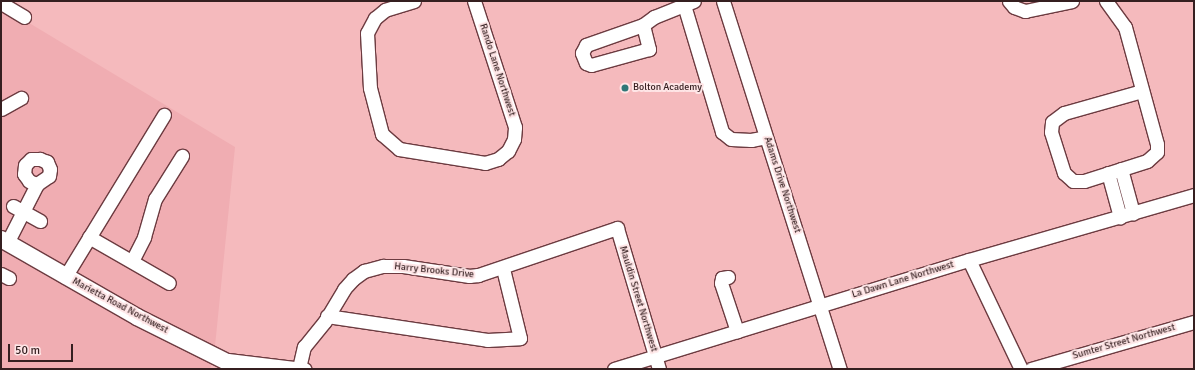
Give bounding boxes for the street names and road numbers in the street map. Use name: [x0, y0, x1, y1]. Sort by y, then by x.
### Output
street label: Rando Lane Northwest: [476, 22, 518, 118]
street label: Adams Drive Northwest: [761, 136, 803, 234]
street label: Mauldin Street Northwest: [616, 245, 660, 353]
street label: La Dawn Lane Northwest: [851, 259, 955, 301]
street label: Harry Brooks Drive: [394, 261, 474, 281]
street label: Marietta Road Northwest: [70, 276, 170, 336]
street label: Sumter Street Northwest: [1071, 322, 1177, 362]

